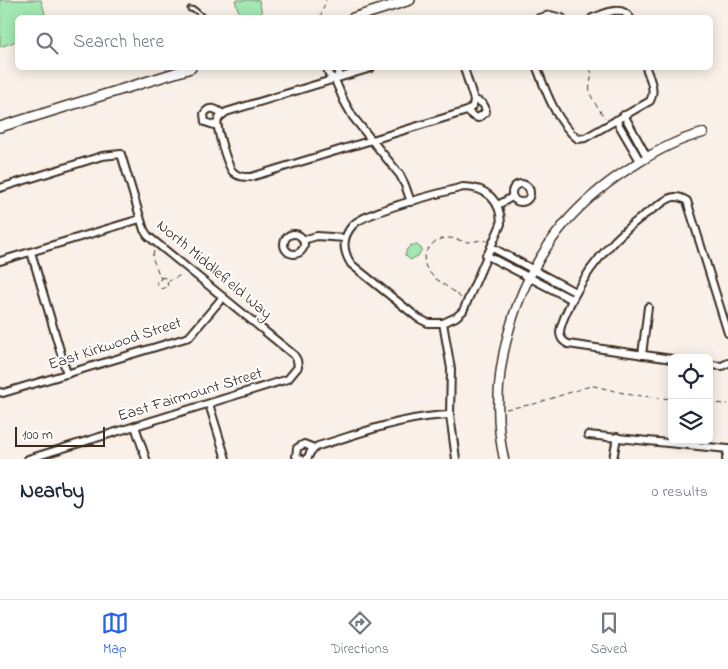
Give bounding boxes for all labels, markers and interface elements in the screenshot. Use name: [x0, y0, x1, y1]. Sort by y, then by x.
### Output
search box: [15, 15, 713, 70]
icon: search: [33, 29, 61, 57]
text: Search here: [73, 29, 164, 56]
street label: North Middlefield Way: [151, 214, 277, 326]
street label: East Kirkwood Street: [45, 311, 185, 377]
map controls: [668, 354, 713, 444]
button: locate: [668, 354, 713, 399]
street label: East Fairmount Street: [115, 361, 266, 428]
button: layers: [668, 399, 713, 444]
scale bar: [15, 424, 105, 447]
text: 100 m: [22, 425, 53, 446]
text: Nearby: [20, 477, 84, 507]
text: 0 results: [652, 480, 708, 504]
tab: Map: [101, 609, 129, 660]
tab: Directions: [331, 609, 389, 660]
tab: Saved: [591, 609, 627, 660]

